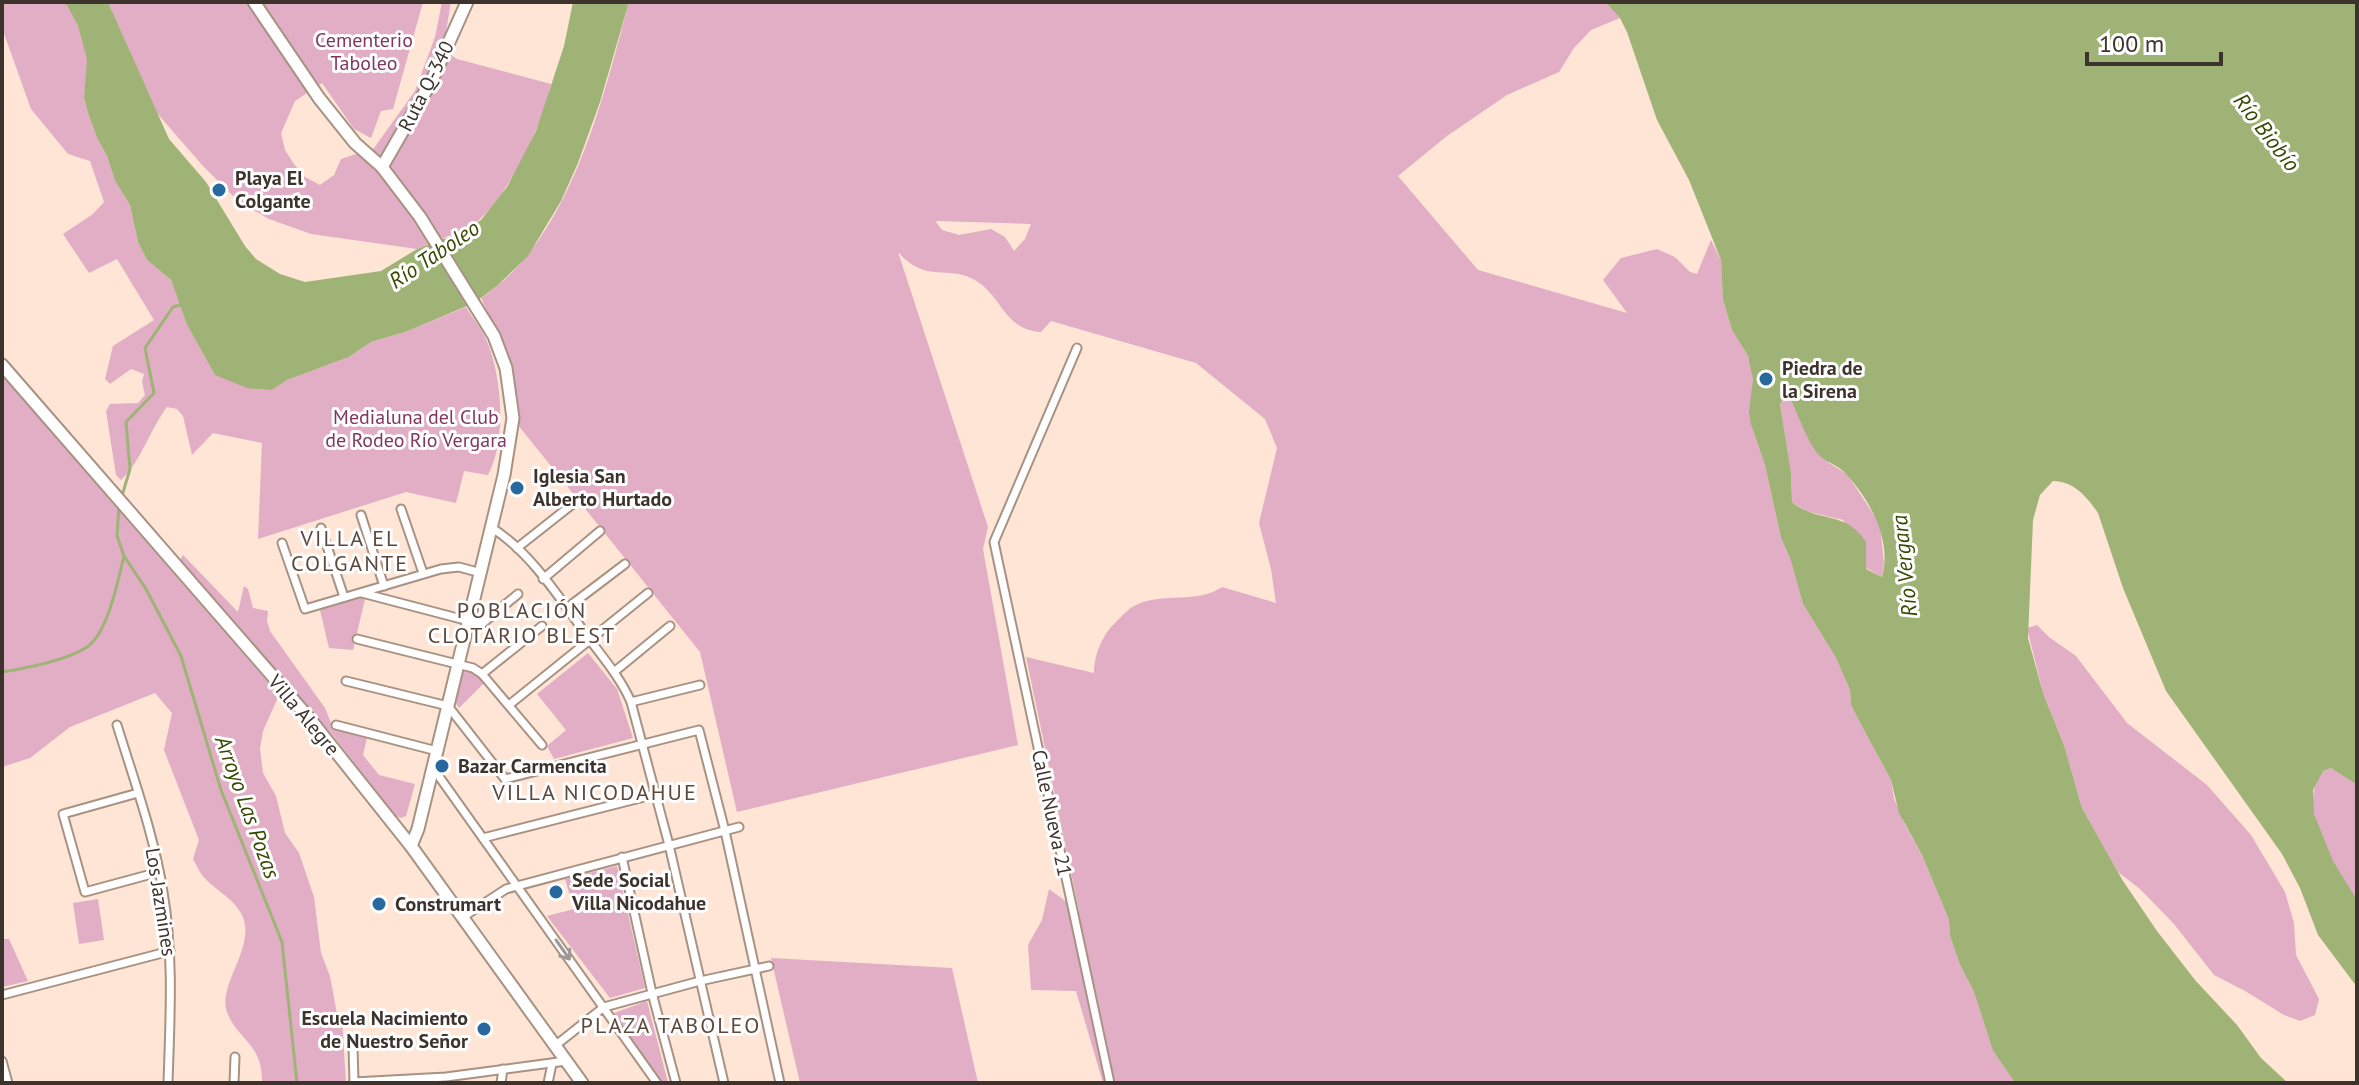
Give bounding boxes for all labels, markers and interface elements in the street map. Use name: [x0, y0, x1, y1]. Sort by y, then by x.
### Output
scale bar: [2087, 16, 2221, 66]
park label: Cementerio Taboleo: [315, 27, 413, 76]
text: 100 m: [2099, 28, 2164, 59]
street label: Ruta Q-340: [392, 36, 460, 136]
water label: Río Biobío: [2228, 87, 2306, 177]
place label: Playa El Colgante: [235, 165, 311, 214]
marker: Playa El Colgante: [210, 181, 228, 199]
water label: Río Taboleo: [383, 213, 485, 295]
place label: Piedra de la Sirena: [1782, 355, 1863, 404]
marker: Piedra de la Sirena: [1757, 370, 1775, 388]
park label: Medialuna del Club de Rodeo Río Vergara: [325, 404, 507, 453]
place label: Iglesia San Alberto Hurtado: [533, 463, 672, 512]
marker: Iglesia San Alberto Hurtado: [508, 479, 526, 497]
water label: Río Vergara: [1885, 513, 1923, 618]
district label: VILLA EL COLGANTE: [291, 524, 409, 577]
district label: POBLACIÓN CLOTARIO BLEST: [428, 596, 616, 649]
street label: Villa Alegre: [262, 668, 346, 761]
water label: Arroyo Las Pozas: [209, 731, 287, 882]
street label: Calle Nueva 21: [1026, 747, 1078, 879]
place label: Bazar Carmencita: [458, 753, 607, 779]
marker: Bazar Carmencita: [433, 757, 451, 775]
district label: VILLA NICODAHUE: [491, 778, 698, 806]
street label: Los Jazmines: [140, 846, 182, 958]
place label: Sede Social Villa Nicodahue: [571, 867, 706, 916]
marker: Sede Social Villa Nicodahue: [547, 883, 565, 901]
place label: Construmart: [395, 891, 501, 917]
marker: Construmart: [370, 895, 388, 913]
one-way arrow: [555, 938, 572, 960]
place label: Escuela Nacimiento de Nuestro Señor: [301, 1005, 468, 1054]
district label: PLAZA TABOLEO: [581, 1011, 761, 1039]
marker: Escuela Nacimiento de Nuestro Señor: [475, 1020, 493, 1038]

